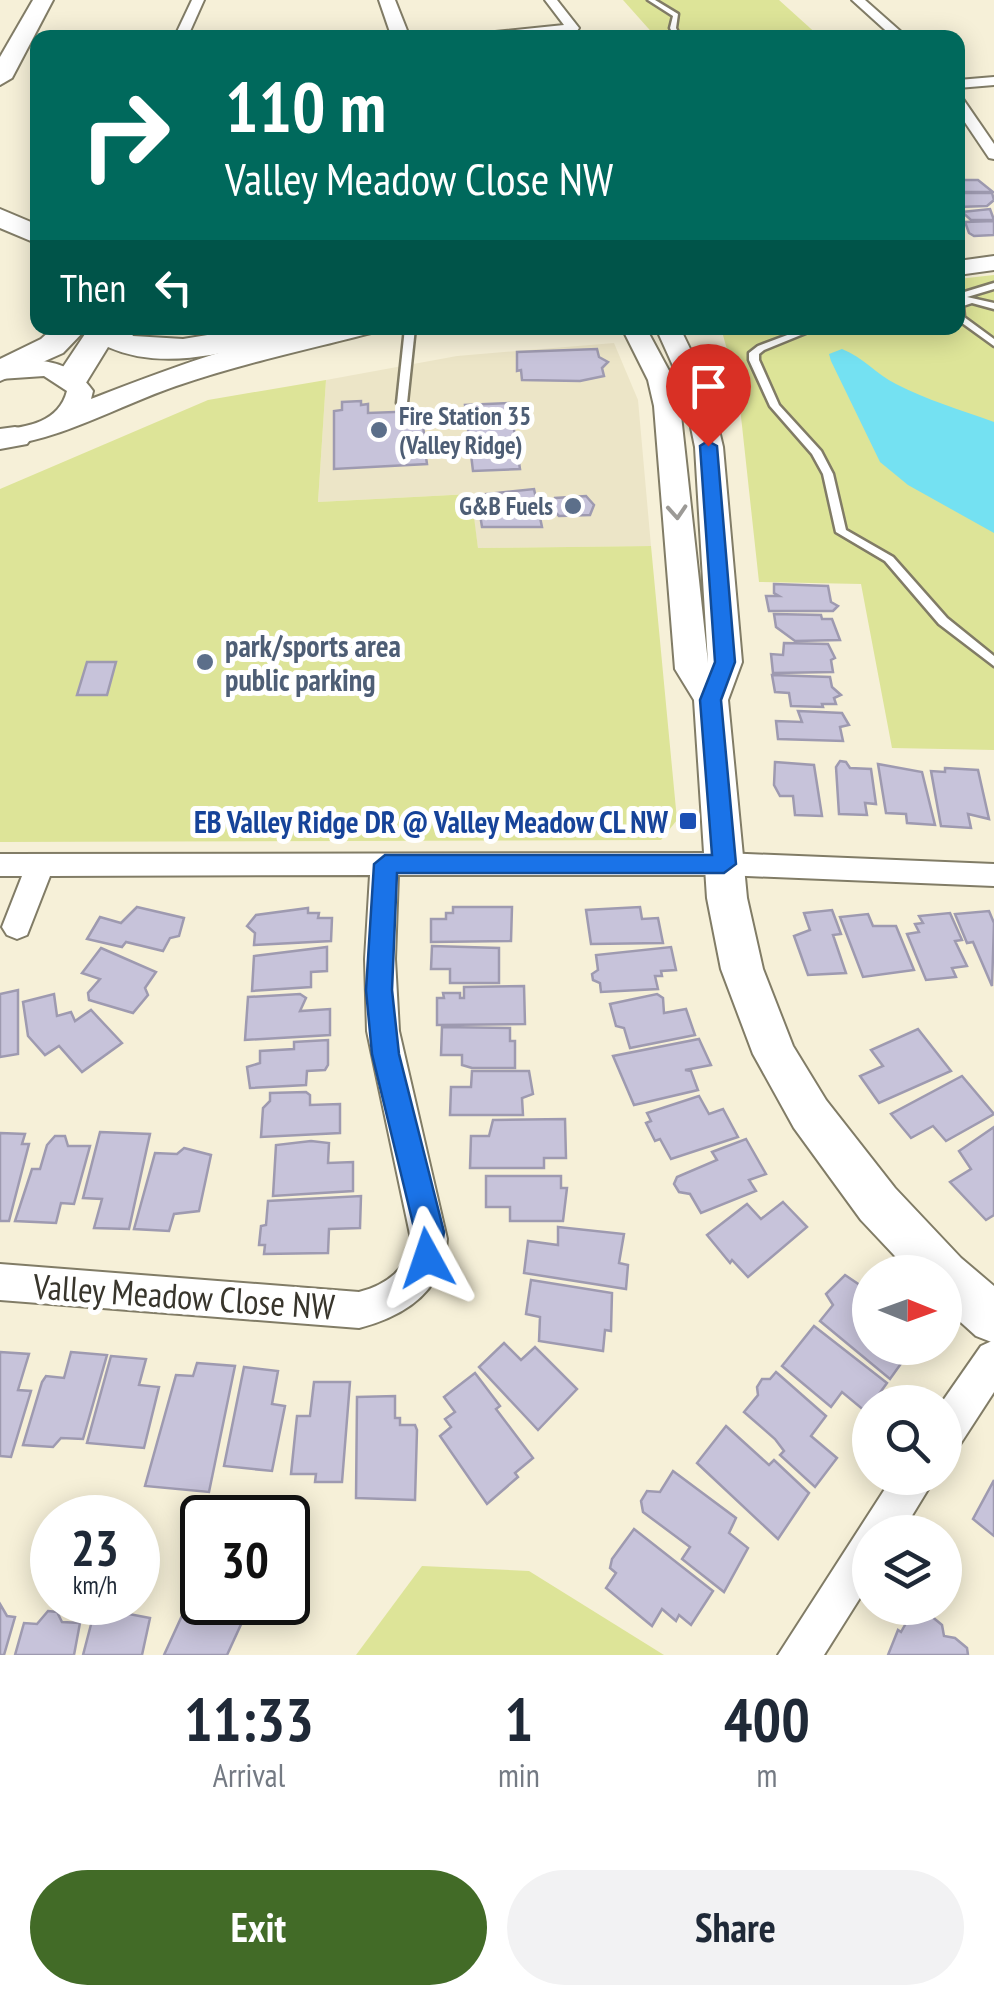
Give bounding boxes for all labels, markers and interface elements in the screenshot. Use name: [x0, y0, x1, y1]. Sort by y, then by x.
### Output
text: 110 m: [225, 61, 386, 151]
icon: right: [60, 70, 190, 200]
text: Valley Meadow Close NW: [225, 149, 613, 207]
icon: left: [146, 260, 201, 315]
text: Then: [60, 263, 126, 312]
pin: [666, 344, 751, 447]
icon: arrive: [681, 359, 736, 414]
place label: Fire Station 35 (Valley Ridge): [399, 400, 531, 461]
marker: Fire Station 35 (Valley Ridge): [368, 419, 390, 441]
place label: G&B Fuels: [459, 490, 553, 522]
marker: G&B Fuels: [562, 495, 584, 517]
one-way arrow: [665, 504, 687, 520]
place label: park/sports area public parking: [225, 626, 401, 699]
marker: park/sports area public parking: [194, 651, 216, 673]
place label: EB Valley Ridge DR @ Valley Meadow CL NW: [194, 802, 668, 841]
marker: EB Valley Ridge DR @ Valley Meadow CL NW: [677, 810, 699, 832]
position arrow: [375, 1206, 479, 1310]
north arrow: [852, 1255, 962, 1365]
map controls: [852, 1255, 962, 1625]
street label: Valley Meadow Close NW: [31, 1262, 337, 1330]
button: search: [852, 1385, 962, 1495]
speed limit sign: 30: [180, 1495, 310, 1625]
text: 23: [71, 1515, 119, 1580]
button: layers: [852, 1515, 962, 1625]
text: km/h: [73, 1569, 117, 1601]
text: 11:33: [184, 1680, 314, 1758]
text: 1: [505, 1680, 533, 1758]
text: 400: [724, 1680, 810, 1758]
text: Arrival: [213, 1754, 285, 1796]
text: min: [498, 1754, 540, 1796]
text: m: [756, 1754, 777, 1796]
button: Exit: [30, 1870, 487, 1985]
button: Share: [507, 1870, 964, 1985]

